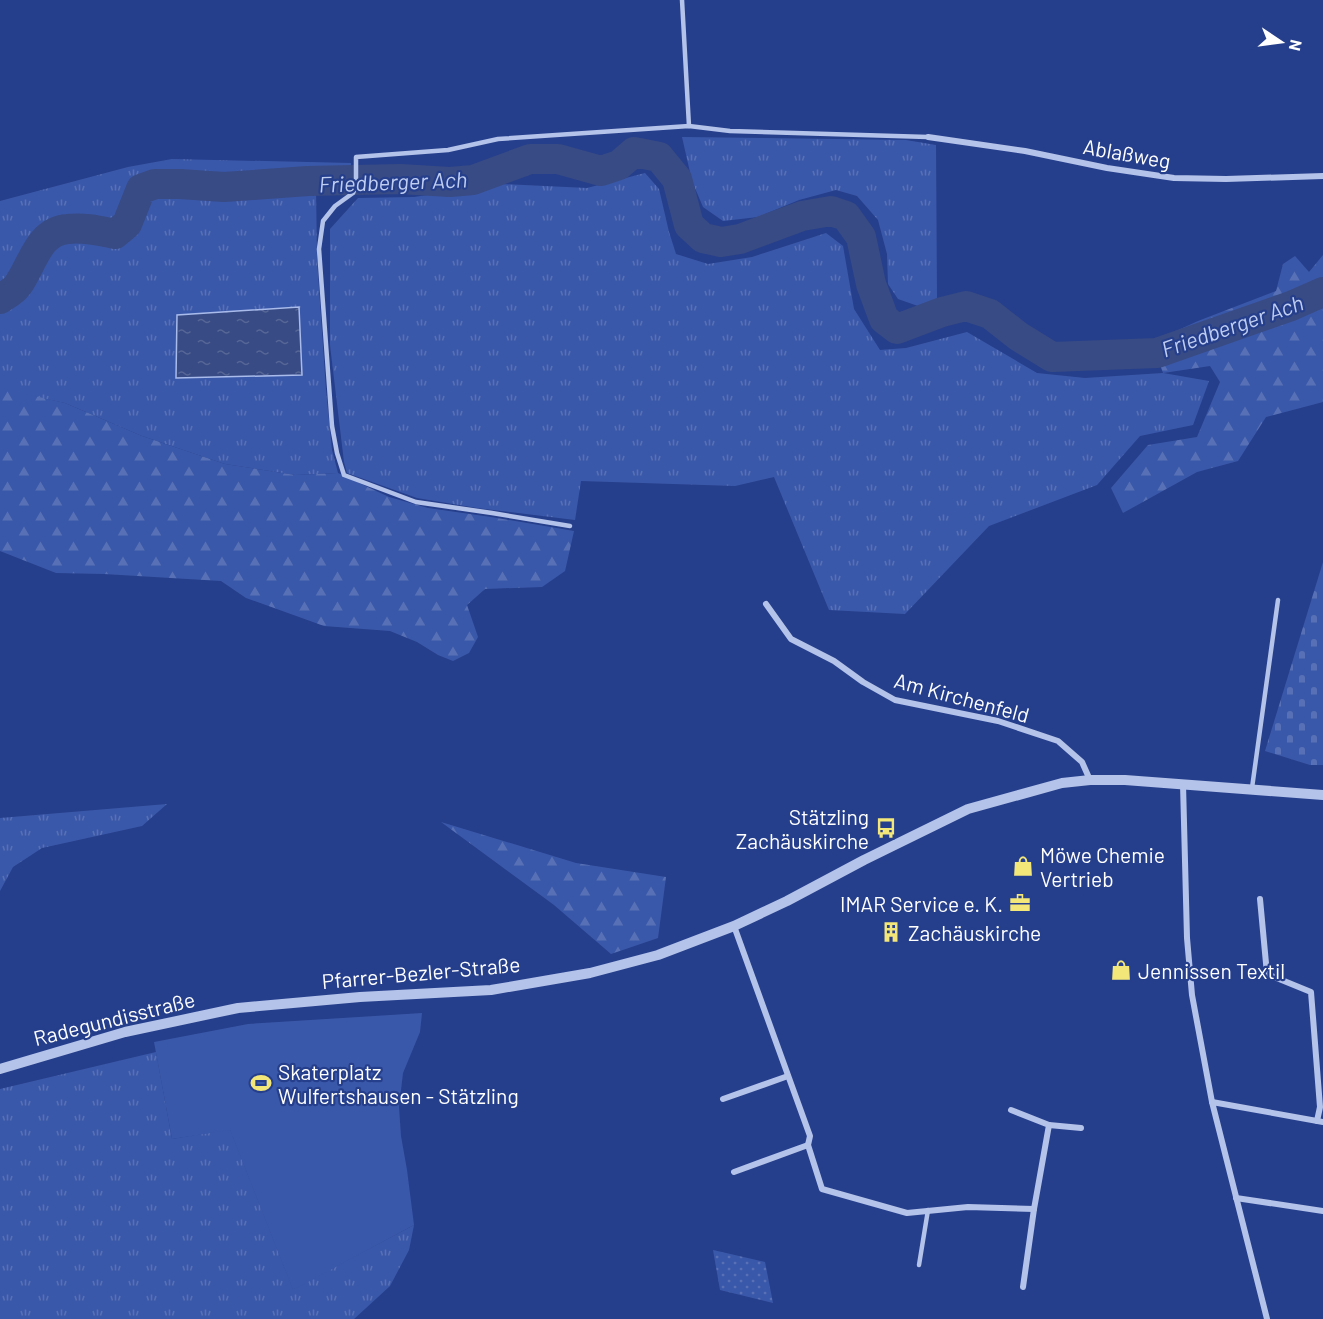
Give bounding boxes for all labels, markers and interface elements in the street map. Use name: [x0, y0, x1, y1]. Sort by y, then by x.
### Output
north arrow: [1251, 12, 1311, 72]
text: N: [1286, 38, 1307, 53]
street label: Ablaßweg: [1081, 133, 1173, 173]
water label: Friedberger Ach: [318, 165, 468, 197]
water label: Friedberger Ach: [1158, 289, 1306, 361]
street label: Am Kirchenfeld: [892, 667, 1032, 727]
place label: Stätzling Zachäuskirche: [736, 804, 869, 853]
bus stop icon: Stätzling Zachäuskirche: [874, 816, 898, 840]
place label: Möwe Chemie Vertrieb: [1040, 842, 1165, 891]
shop icon: Möwe Chemie Vertrieb: [1011, 854, 1035, 878]
place label: IMAR Service e. K.: [840, 891, 1003, 916]
office icon: IMAR Service e. K.: [1008, 891, 1032, 915]
building icon: Zachäuskirche: [879, 920, 903, 944]
place label: Zachäuskirche: [908, 920, 1041, 945]
street label: Pfarrer-Bezler-Straße: [321, 951, 521, 993]
shop icon: Jennissen Textil: [1109, 958, 1133, 982]
place label: Jennissen Textil: [1138, 958, 1285, 983]
street label: Radegundisstraße: [31, 986, 197, 1050]
place label: Skaterplatz Wulfertshausen - Stätzling: [278, 1059, 519, 1108]
sports icon: Skaterplatz Wulfertshausen - Stätzling: [249, 1071, 273, 1095]

